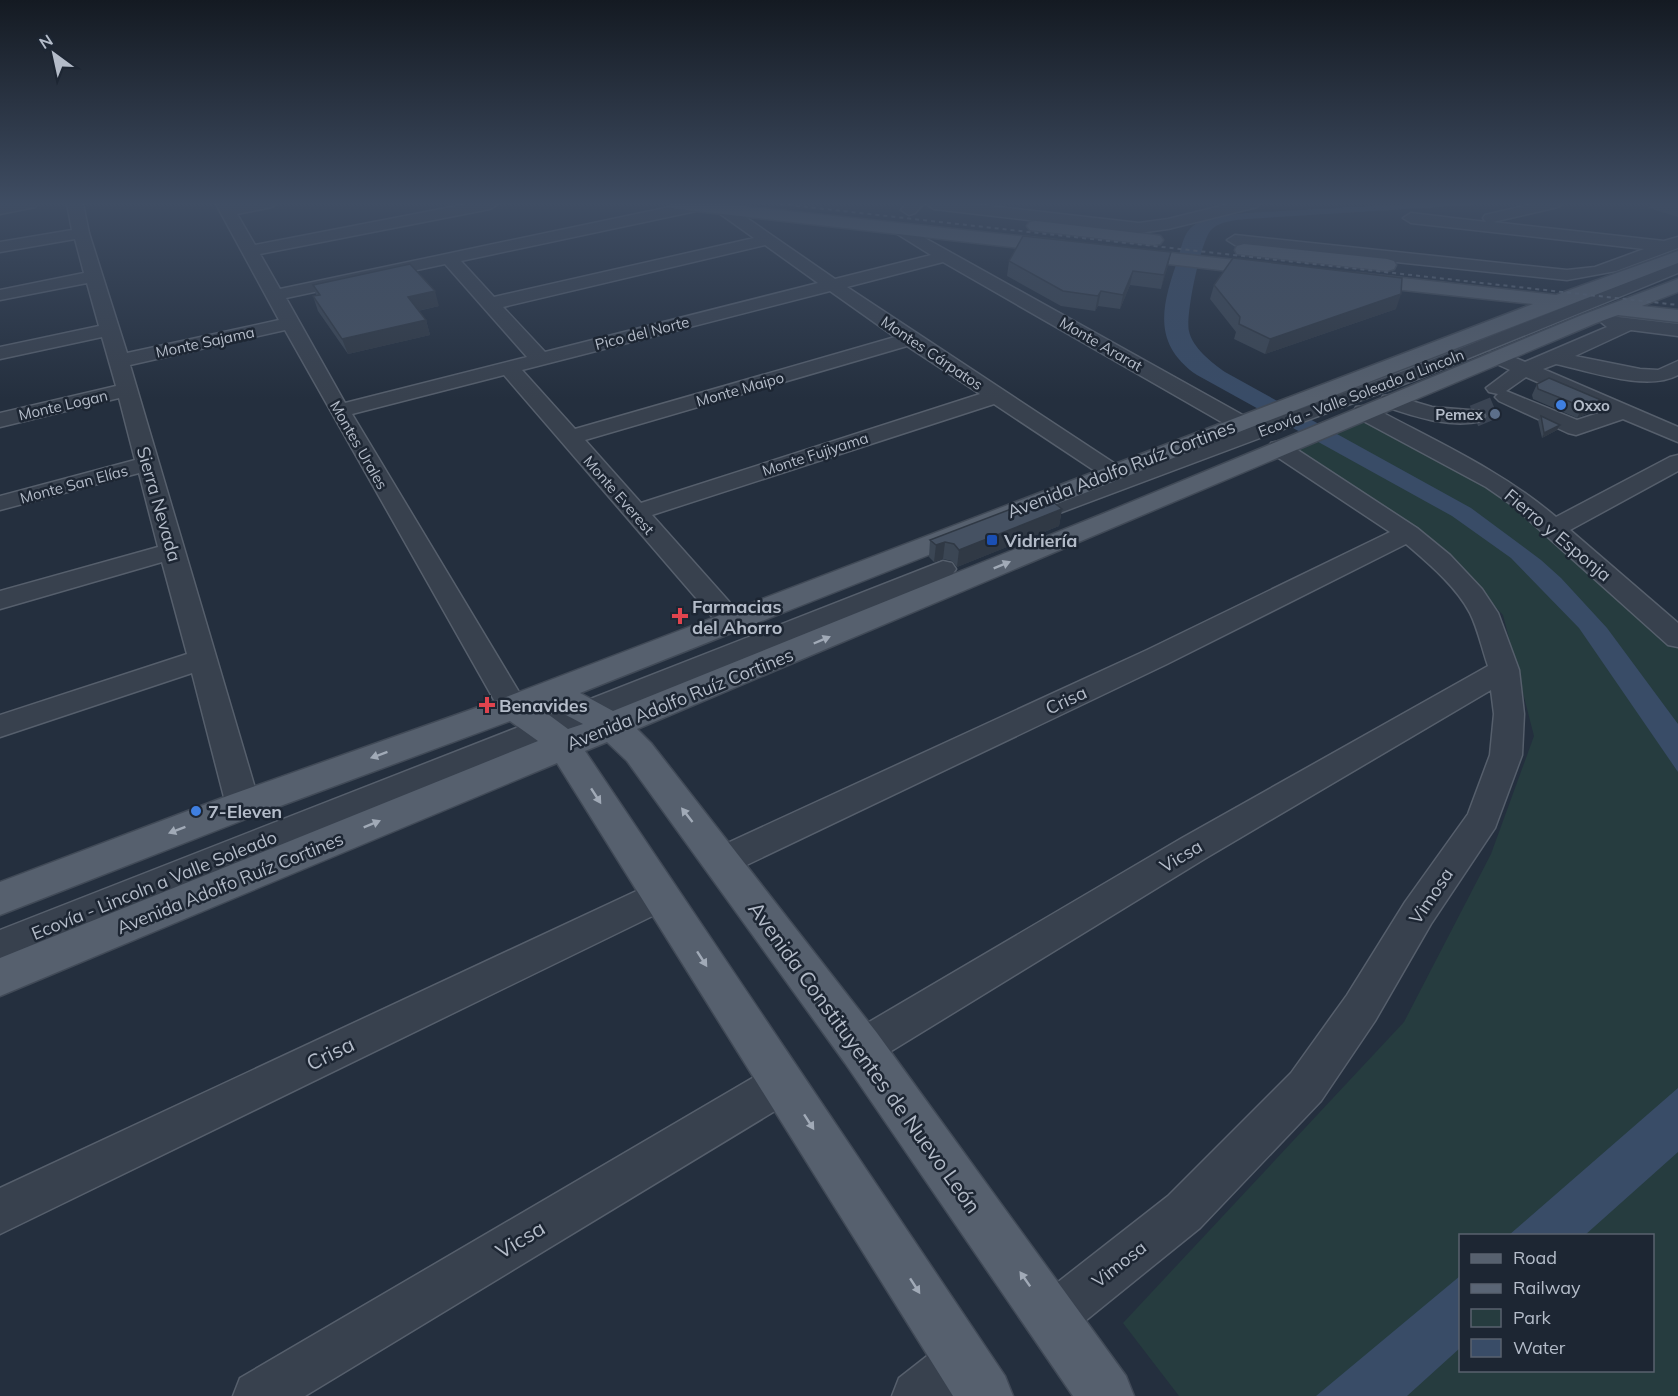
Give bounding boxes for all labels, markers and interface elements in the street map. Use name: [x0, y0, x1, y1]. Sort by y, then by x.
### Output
north arrow: [24, 24, 84, 84]
text: N: [35, 30, 56, 53]
street label: Pico del Norte: [593, 312, 691, 354]
street label: Montes Cárpatos: [877, 312, 987, 394]
street label: Monte Ararat: [1056, 313, 1146, 375]
street label: Monte Sajama: [154, 322, 256, 362]
street label: Ecovía - Valle Soleado a Lincoln: [1255, 345, 1467, 441]
street label: Monte Maipo: [694, 367, 786, 411]
street label: Monte Logan: [17, 386, 109, 424]
place label: Oxxo: [1573, 396, 1610, 415]
street label: Montes Urales: [326, 397, 392, 493]
marker: Oxxo: [1554, 398, 1568, 412]
place label: Pemex: [1435, 405, 1484, 424]
marker: Pemex: [1488, 407, 1502, 421]
street label: Avenida Adolfo Ruíz Cortines: [1004, 415, 1238, 523]
street label: Monte Fujiyama: [760, 428, 870, 480]
street label: Sierra Nevada: [132, 444, 186, 564]
street label: Monte Everest: [580, 452, 658, 538]
street label: Monte San Elías: [18, 460, 130, 508]
street label: Fierro y Esponja: [1500, 484, 1616, 586]
place label: Vidriería: [1003, 529, 1077, 552]
marker: Vidriería: [985, 533, 999, 547]
one-way arrow: [993, 560, 1011, 569]
place label: Farmacias del Ahorro: [692, 595, 782, 639]
marker: Farmacias del Ahorro: [673, 609, 687, 623]
one-way arrow: [813, 635, 831, 645]
street label: Avenida Adolfo Ruíz Cortines: [563, 643, 797, 755]
street label: Crisa: [1042, 681, 1090, 719]
place label: Benavides: [499, 694, 588, 717]
marker: Benavides: [480, 698, 494, 712]
one-way arrow: [370, 751, 388, 761]
one-way arrow: [590, 787, 602, 803]
place label: 7-Eleven: [208, 800, 282, 823]
marker: 7-Eleven: [189, 804, 203, 818]
one-way arrow: [681, 807, 693, 822]
one-way arrow: [364, 819, 382, 829]
street label: Ecovía - Lincoln a Valle Soleado: [28, 825, 280, 945]
one-way arrow: [168, 826, 186, 836]
street label: Avenida Adolfo Ruíz Cortines: [113, 827, 347, 939]
street label: Vicsa: [1156, 834, 1206, 878]
street label: Vimosa: [1404, 864, 1458, 928]
street label: Avenida Constituyentes de Nuevo León: [743, 896, 987, 1218]
one-way arrow: [696, 951, 707, 967]
street label: Crisa: [302, 1030, 358, 1076]
one-way arrow: [803, 1114, 814, 1131]
street label: Vicsa: [491, 1214, 549, 1264]
legend: [1459, 1234, 1654, 1372]
street label: Vimosa: [1087, 1236, 1151, 1292]
text: Road: [1513, 1246, 1557, 1269]
one-way arrow: [1020, 1271, 1031, 1287]
text: Railway: [1513, 1276, 1581, 1299]
one-way arrow: [909, 1278, 920, 1294]
text: Park: [1513, 1306, 1552, 1329]
text: Water: [1513, 1336, 1566, 1359]

